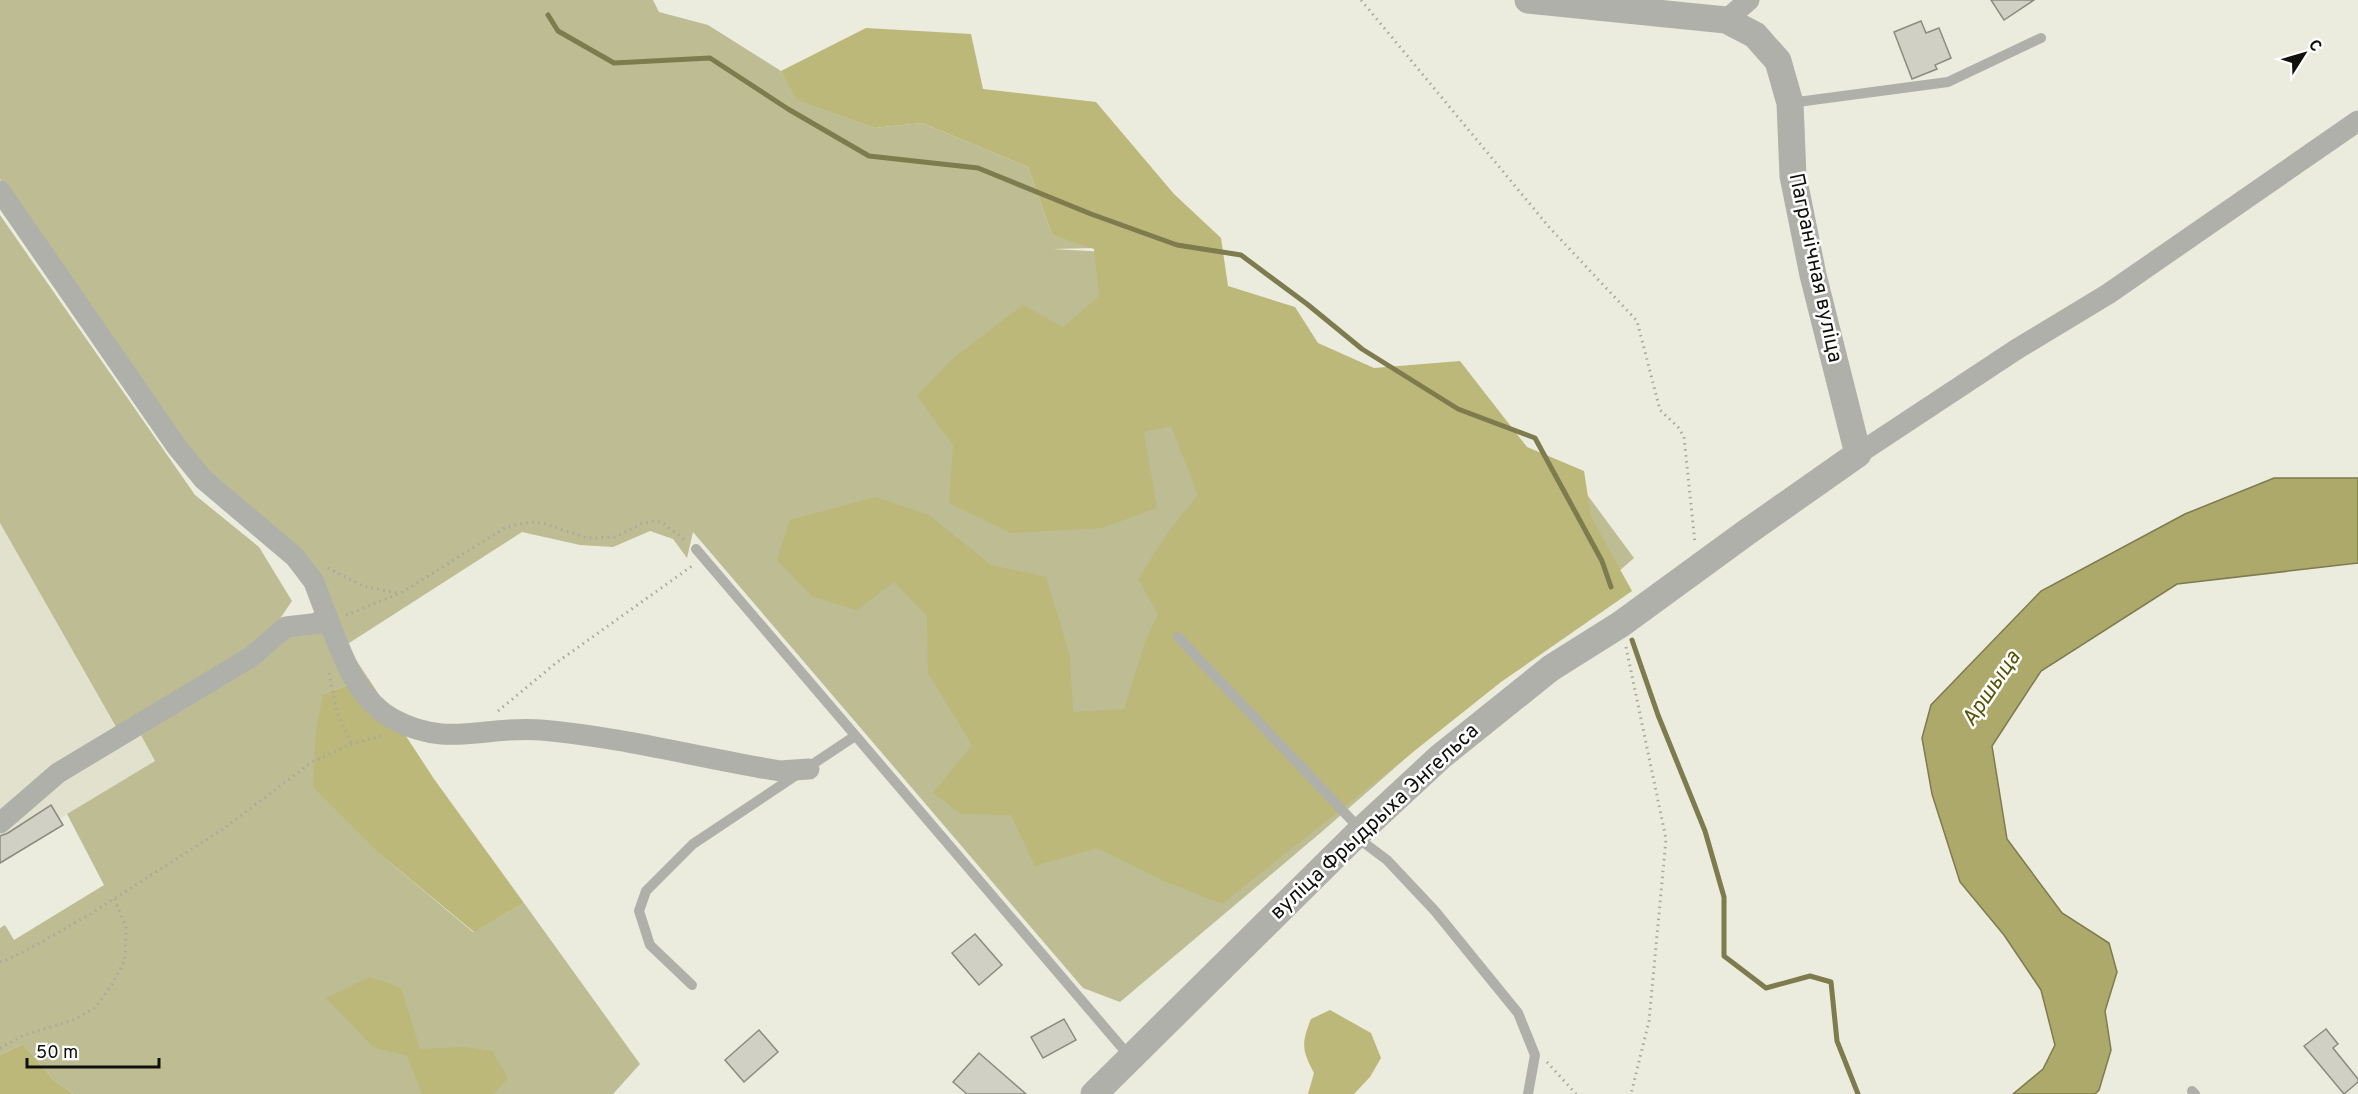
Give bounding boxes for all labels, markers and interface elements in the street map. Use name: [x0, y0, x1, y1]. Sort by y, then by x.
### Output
north arrow: [2274, 24, 2334, 84]
text: С: [2303, 36, 2325, 56]
street label: Пагранічная вуліца: [1782, 171, 1848, 365]
water label: Аршыца: [1957, 645, 2027, 732]
street label: вуліца Фрыдрыха Энгельса: [1265, 718, 1485, 926]
scale bar: [27, 1031, 159, 1069]
text: 50 m: [36, 1042, 78, 1065]

